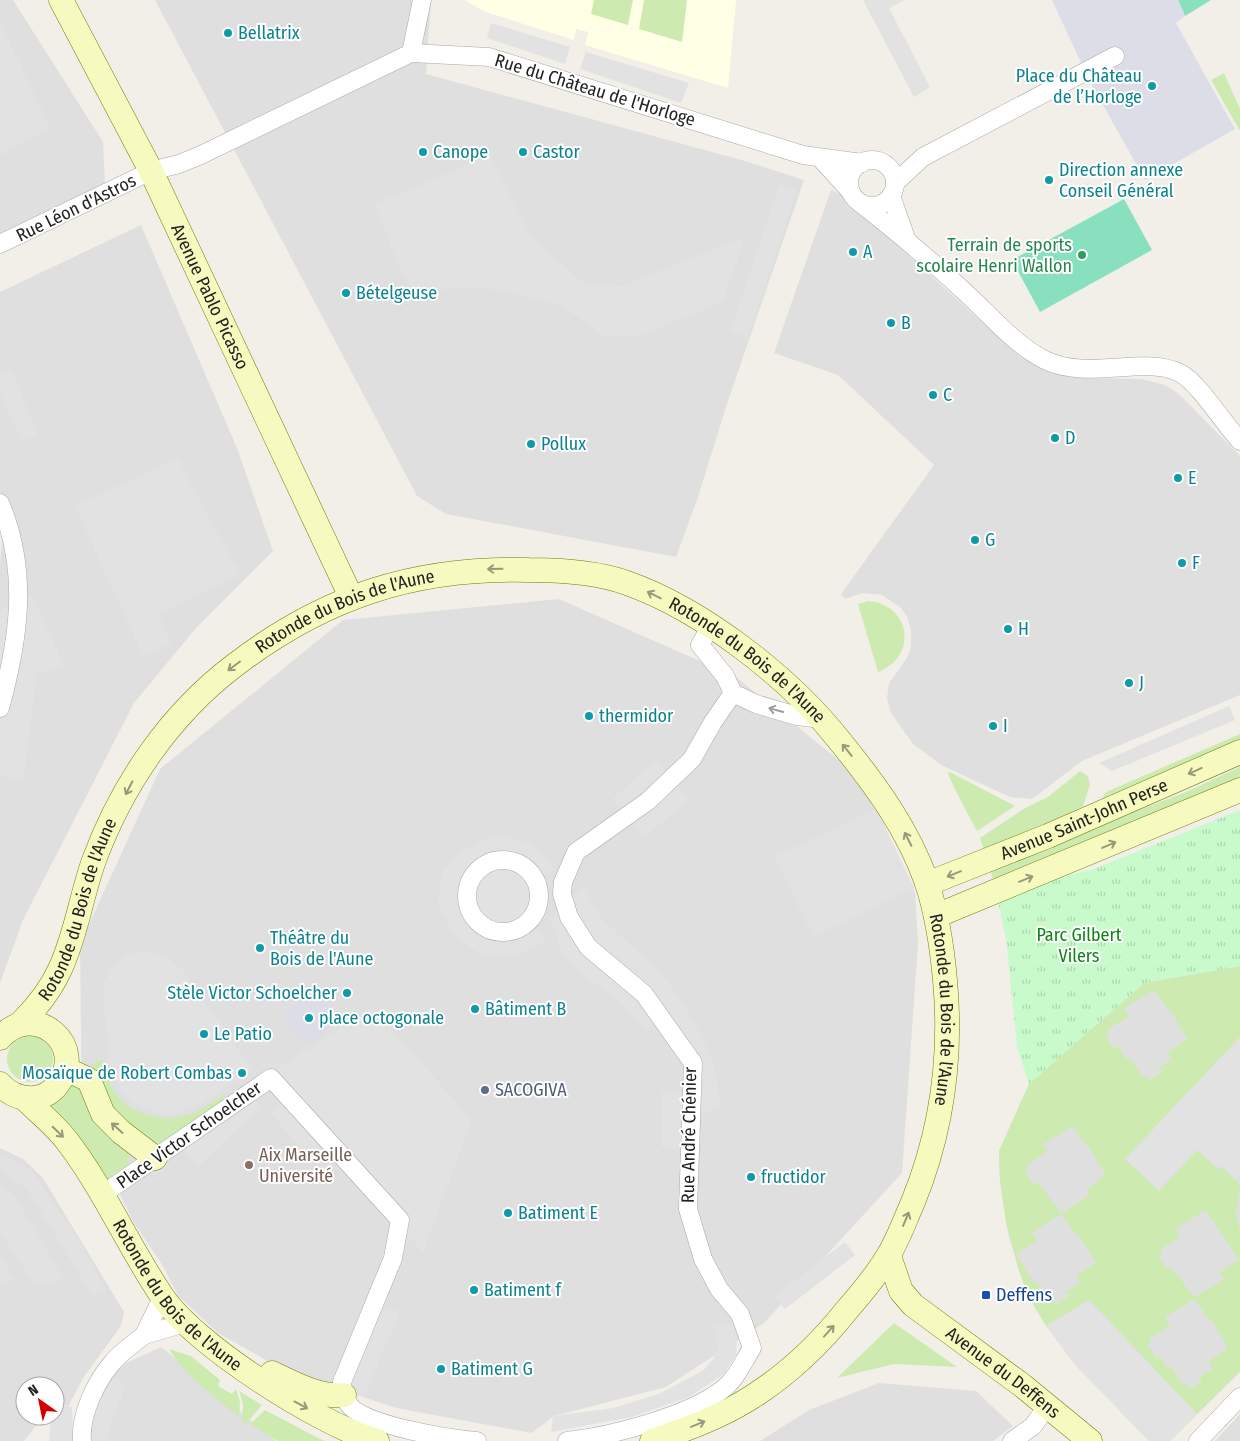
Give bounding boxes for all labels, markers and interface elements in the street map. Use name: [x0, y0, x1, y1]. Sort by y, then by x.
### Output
place label: Bellatrix: [238, 22, 300, 44]
marker: Bellatrix: [222, 27, 234, 39]
street label: Rue du Château de l'Horloge: [492, 49, 698, 131]
place label: Place du Château de l’Horloge: [1016, 65, 1142, 108]
marker: Place du Château de l’Horloge: [1146, 80, 1158, 92]
place label: Canope: [433, 141, 488, 163]
place label: Castor: [533, 141, 580, 163]
marker: Canope: [417, 146, 429, 158]
marker: Castor: [517, 146, 529, 158]
place label: Direction annexe Conseil Général: [1059, 159, 1183, 202]
street label: Rue Léon d'Astros: [12, 169, 140, 247]
marker: Direction annexe Conseil Général: [1043, 174, 1055, 186]
street label: Avenue Pablo Picasso: [166, 220, 254, 373]
place label: Terrain de sports scolaire Henri Wallon: [916, 234, 1072, 277]
place label: A: [863, 241, 873, 263]
marker: A: [847, 246, 859, 258]
marker: Terrain de sports scolaire Henri Wallon: [1076, 249, 1088, 261]
place label: Bételgeuse: [356, 282, 437, 304]
marker: Bételgeuse: [340, 287, 352, 299]
place label: B: [901, 312, 911, 334]
marker: B: [885, 317, 897, 329]
place label: C: [943, 384, 952, 406]
marker: C: [927, 389, 939, 401]
place label: D: [1065, 427, 1075, 449]
marker: D: [1049, 432, 1061, 444]
place label: Pollux: [541, 433, 586, 455]
marker: Pollux: [525, 438, 537, 450]
place label: E: [1188, 467, 1196, 489]
marker: E: [1172, 472, 1184, 484]
place label: G: [985, 529, 995, 551]
marker: G: [969, 534, 981, 546]
place label: F: [1192, 552, 1200, 574]
marker: F: [1176, 557, 1188, 569]
one-way arrow: [487, 564, 504, 574]
street label: Rotonde du Bois de l'Aune: [251, 565, 436, 658]
one-way arrow: [646, 589, 661, 599]
street label: Rotonde du Bois de l'Aune: [665, 592, 830, 728]
place label: H: [1018, 618, 1029, 640]
marker: H: [1002, 623, 1014, 635]
one-way arrow: [228, 660, 241, 671]
place label: J: [1139, 672, 1144, 694]
marker: J: [1123, 677, 1135, 689]
one-way arrow: [769, 704, 785, 714]
place label: thermidor: [599, 705, 674, 727]
marker: thermidor: [583, 710, 595, 722]
place label: I: [1003, 715, 1008, 737]
marker: I: [987, 720, 999, 732]
one-way arrow: [841, 743, 852, 756]
one-way arrow: [1188, 767, 1203, 777]
street label: Avenue Saint-John Perse: [997, 774, 1171, 865]
one-way arrow: [124, 780, 133, 795]
street label: Rotonde du Bois de l'Aune: [33, 814, 121, 1005]
one-way arrow: [903, 832, 912, 847]
one-way arrow: [1102, 840, 1117, 849]
one-way arrow: [947, 869, 962, 879]
one-way arrow: [1018, 874, 1033, 883]
street label: Rotonde du Bois de l'Aune: [925, 912, 958, 1108]
park label: Parc Gilbert Vilers: [1036, 924, 1122, 967]
place label: Théâtre du Bois de l'Aune: [270, 927, 373, 970]
marker: Théâtre du Bois de l'Aune: [254, 942, 266, 954]
place label: Stèle Victor Schoelcher: [167, 982, 338, 1004]
marker: Stèle Victor Schoelcher: [341, 987, 353, 999]
place label: Bâtiment B: [485, 998, 566, 1020]
marker: Bâtiment B: [469, 1003, 481, 1015]
place label: place octogonale: [319, 1007, 444, 1029]
marker: place octogonale: [303, 1012, 315, 1024]
place label: Le Patio: [214, 1023, 272, 1045]
marker: Le Patio: [198, 1028, 210, 1040]
place label: Mosaïque de Robert Combas: [22, 1062, 232, 1084]
street label: Rue André Chénier: [677, 1066, 701, 1203]
marker: Mosaïque de Robert Combas: [236, 1067, 248, 1079]
street label: Place Victor Schoelcher: [112, 1076, 266, 1193]
place label: SACOGIVA: [495, 1079, 567, 1101]
marker: SACOGIVA: [479, 1084, 491, 1096]
one-way arrow: [111, 1123, 124, 1134]
one-way arrow: [52, 1126, 65, 1138]
place label: Aix Marseille Université: [259, 1144, 352, 1187]
marker: Aix Marseille Université: [243, 1159, 255, 1171]
place label: fructidor: [761, 1166, 826, 1188]
marker: fructidor: [745, 1171, 757, 1183]
place label: Batiment E: [518, 1202, 598, 1224]
marker: Batiment E: [502, 1207, 514, 1219]
one-way arrow: [901, 1212, 911, 1227]
street label: Rotonde du Bois de l'Aune: [108, 1216, 246, 1376]
place label: Batiment f: [484, 1279, 562, 1301]
marker: Batiment f: [468, 1284, 480, 1296]
place label: Deffens: [996, 1284, 1053, 1306]
marker: Deffens: [980, 1289, 992, 1301]
street label: Avenue du Deffens: [942, 1322, 1065, 1423]
one-way arrow: [823, 1325, 835, 1337]
place label: Batiment G: [451, 1358, 533, 1380]
marker: Batiment G: [435, 1363, 447, 1375]
north arrow: [15, 1376, 65, 1426]
text: N: [25, 1381, 41, 1400]
one-way arrow: [294, 1400, 309, 1410]
one-way arrow: [690, 1419, 705, 1429]

